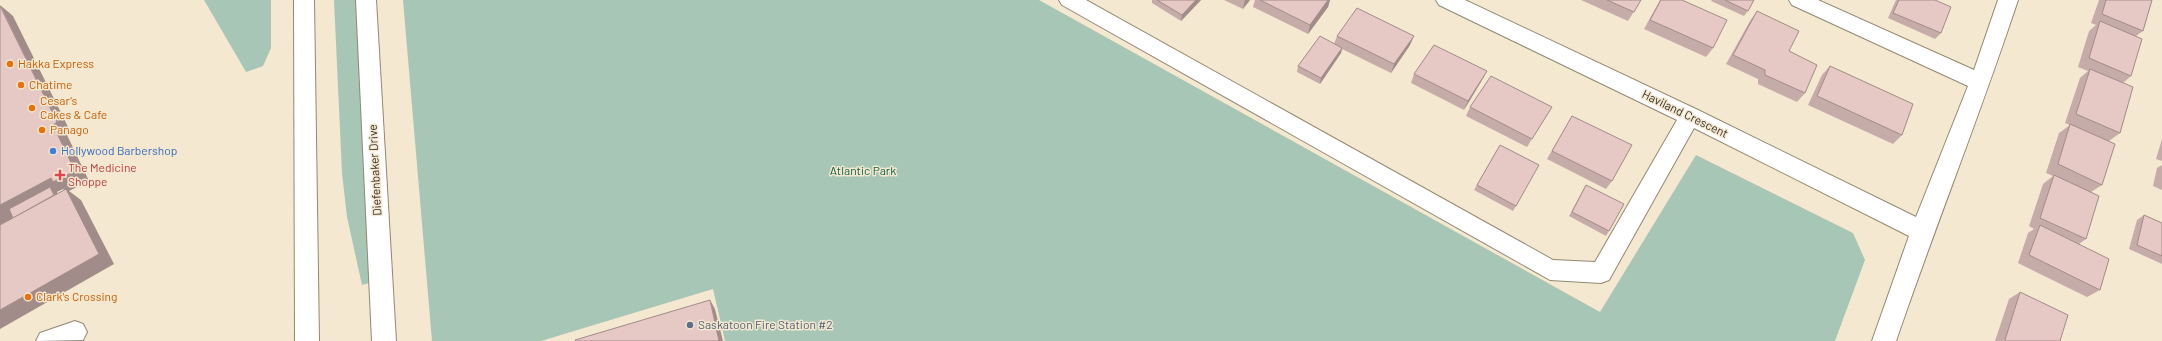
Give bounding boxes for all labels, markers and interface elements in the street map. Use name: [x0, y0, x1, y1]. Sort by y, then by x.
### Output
place label: Hakka Express: [18, 56, 94, 70]
marker: Hakka Express: [5, 59, 15, 69]
place label: Chatime: [29, 77, 73, 91]
marker: Chatime: [16, 80, 26, 90]
street label: Haviland Crescent: [1640, 86, 1731, 140]
place label: Cesar's Cakes & Cafe: [40, 93, 107, 121]
marker: Cesar's Cakes & Cafe: [27, 103, 37, 113]
place label: Panago: [50, 122, 89, 136]
street label: Diefenbaker Drive: [365, 124, 383, 216]
marker: Panago: [37, 125, 47, 135]
place label: Hollywood Barbershop: [61, 143, 177, 157]
marker: Hollywood Barbershop: [48, 146, 58, 156]
place label: The Medicine Shoppe: [68, 160, 137, 188]
park label: Atlantic Park: [830, 163, 896, 177]
marker: The Medicine Shoppe: [55, 170, 65, 180]
place label: Clark's Crossing: [36, 289, 117, 303]
marker: Clark's Crossing: [23, 292, 33, 302]
place label: Saskatoon Fire Station #2: [698, 317, 833, 331]
marker: Saskatoon Fire Station #2: [685, 320, 695, 330]

